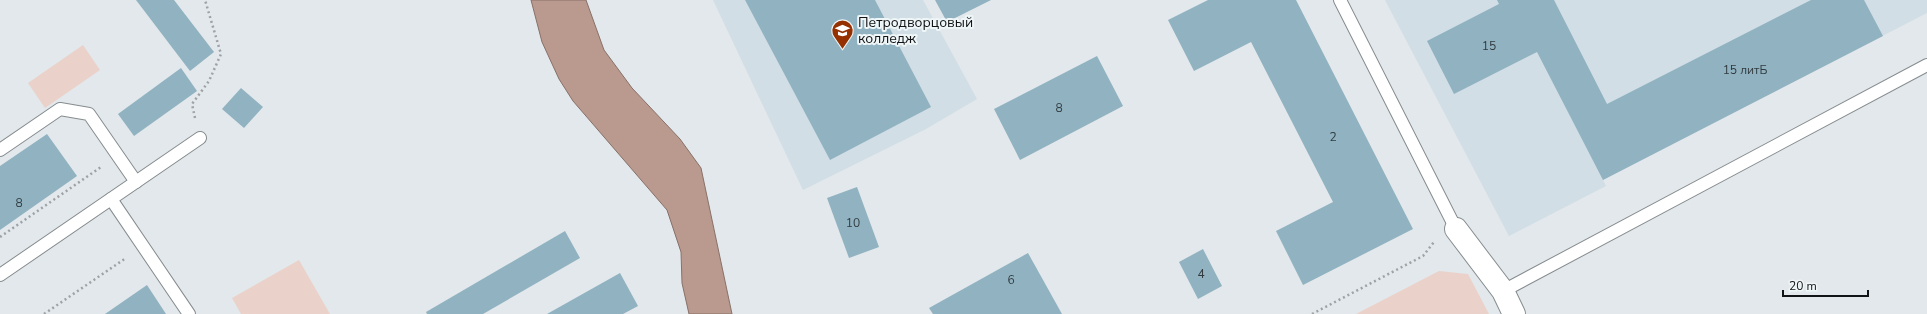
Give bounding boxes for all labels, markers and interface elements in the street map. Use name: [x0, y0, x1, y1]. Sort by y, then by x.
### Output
place label: Петродворцовый колледж: [858, 13, 973, 48]
school or university icon: Петродворцовый колледж: [830, 17, 856, 50]
house number: 15: [1482, 38, 1496, 54]
house number: 15 литБ: [1723, 62, 1767, 78]
house number: 8: [1055, 100, 1063, 116]
house number: 2: [1329, 129, 1337, 145]
house number: 8: [15, 195, 23, 211]
house number: 10: [846, 215, 860, 231]
house number: 4: [1197, 266, 1205, 282]
house number: 6: [1007, 272, 1015, 288]
scale bar: [1783, 272, 1868, 298]
text: 20 m: [1789, 278, 1817, 294]

